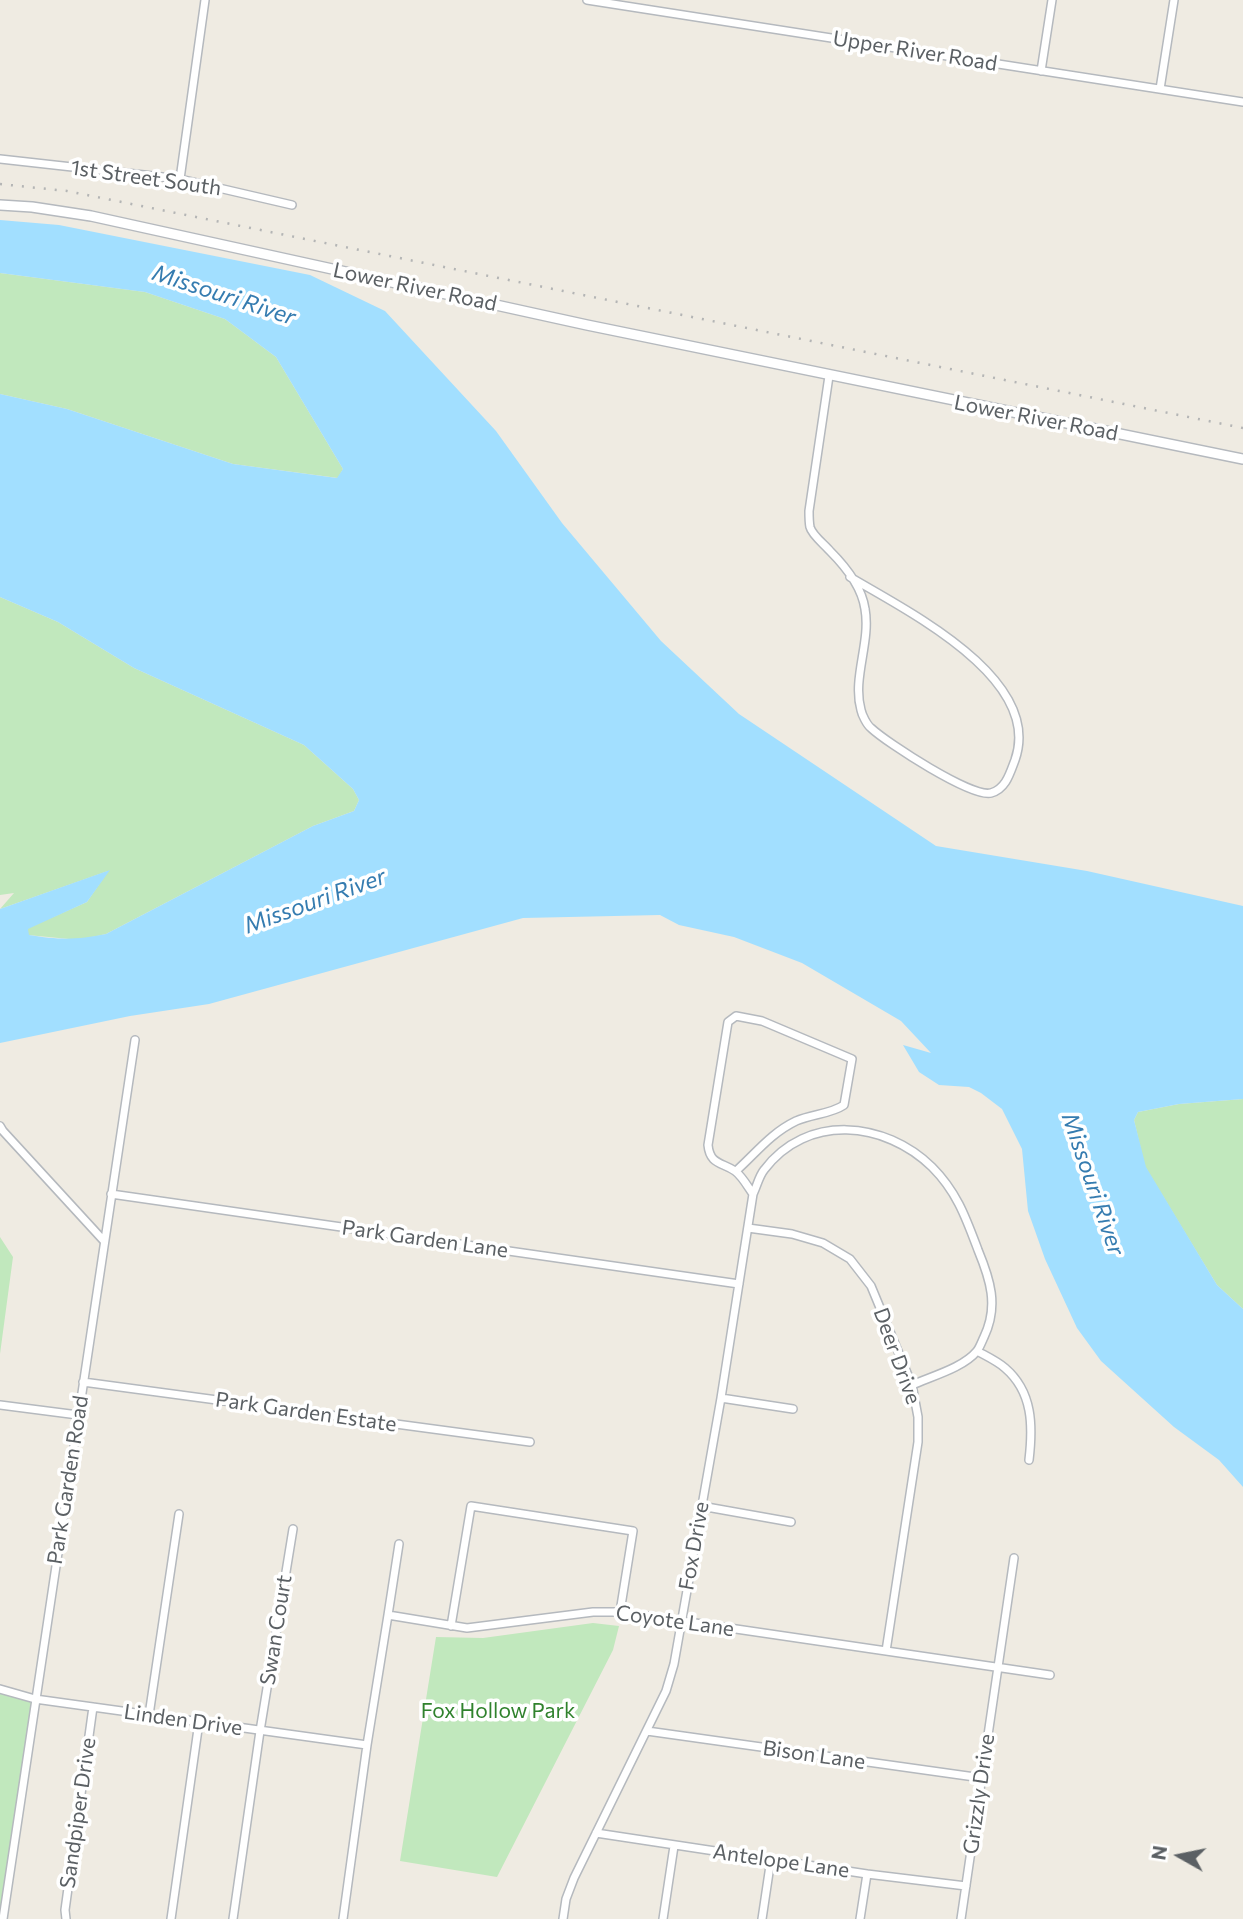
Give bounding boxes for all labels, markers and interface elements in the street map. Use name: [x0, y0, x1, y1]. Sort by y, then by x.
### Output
street label: Upper River Road: [831, 26, 999, 76]
street label: 1st Street South: [69, 155, 223, 201]
street label: Lower River Road: [331, 257, 499, 317]
water label: Missouri River: [149, 259, 299, 331]
street label: Lower River Road: [952, 390, 1120, 446]
water label: Missouri River: [240, 863, 390, 939]
water label: Missouri River: [1056, 1109, 1130, 1259]
street label: Park Garden Lane: [340, 1215, 510, 1263]
street label: Deer Drive: [868, 1304, 926, 1408]
street label: Park Garden Estate: [214, 1387, 398, 1437]
street label: Park Garden Road: [42, 1394, 94, 1566]
street label: Fox Drive: [674, 1500, 714, 1592]
street label: Swan Court: [255, 1573, 297, 1687]
street label: Coyote Lane: [614, 1600, 736, 1642]
park label: Fox Hollow Park: [421, 1698, 575, 1724]
street label: Linden Drive: [122, 1699, 244, 1741]
street label: Grizzly Drive: [958, 1732, 1000, 1856]
street label: Bison Lane: [761, 1735, 867, 1775]
street label: Sandpiper Drive: [55, 1736, 101, 1890]
north arrow: [1145, 1821, 1215, 1891]
street label: Antelope Lane: [711, 1839, 851, 1883]
text: N: [1146, 1844, 1171, 1861]

